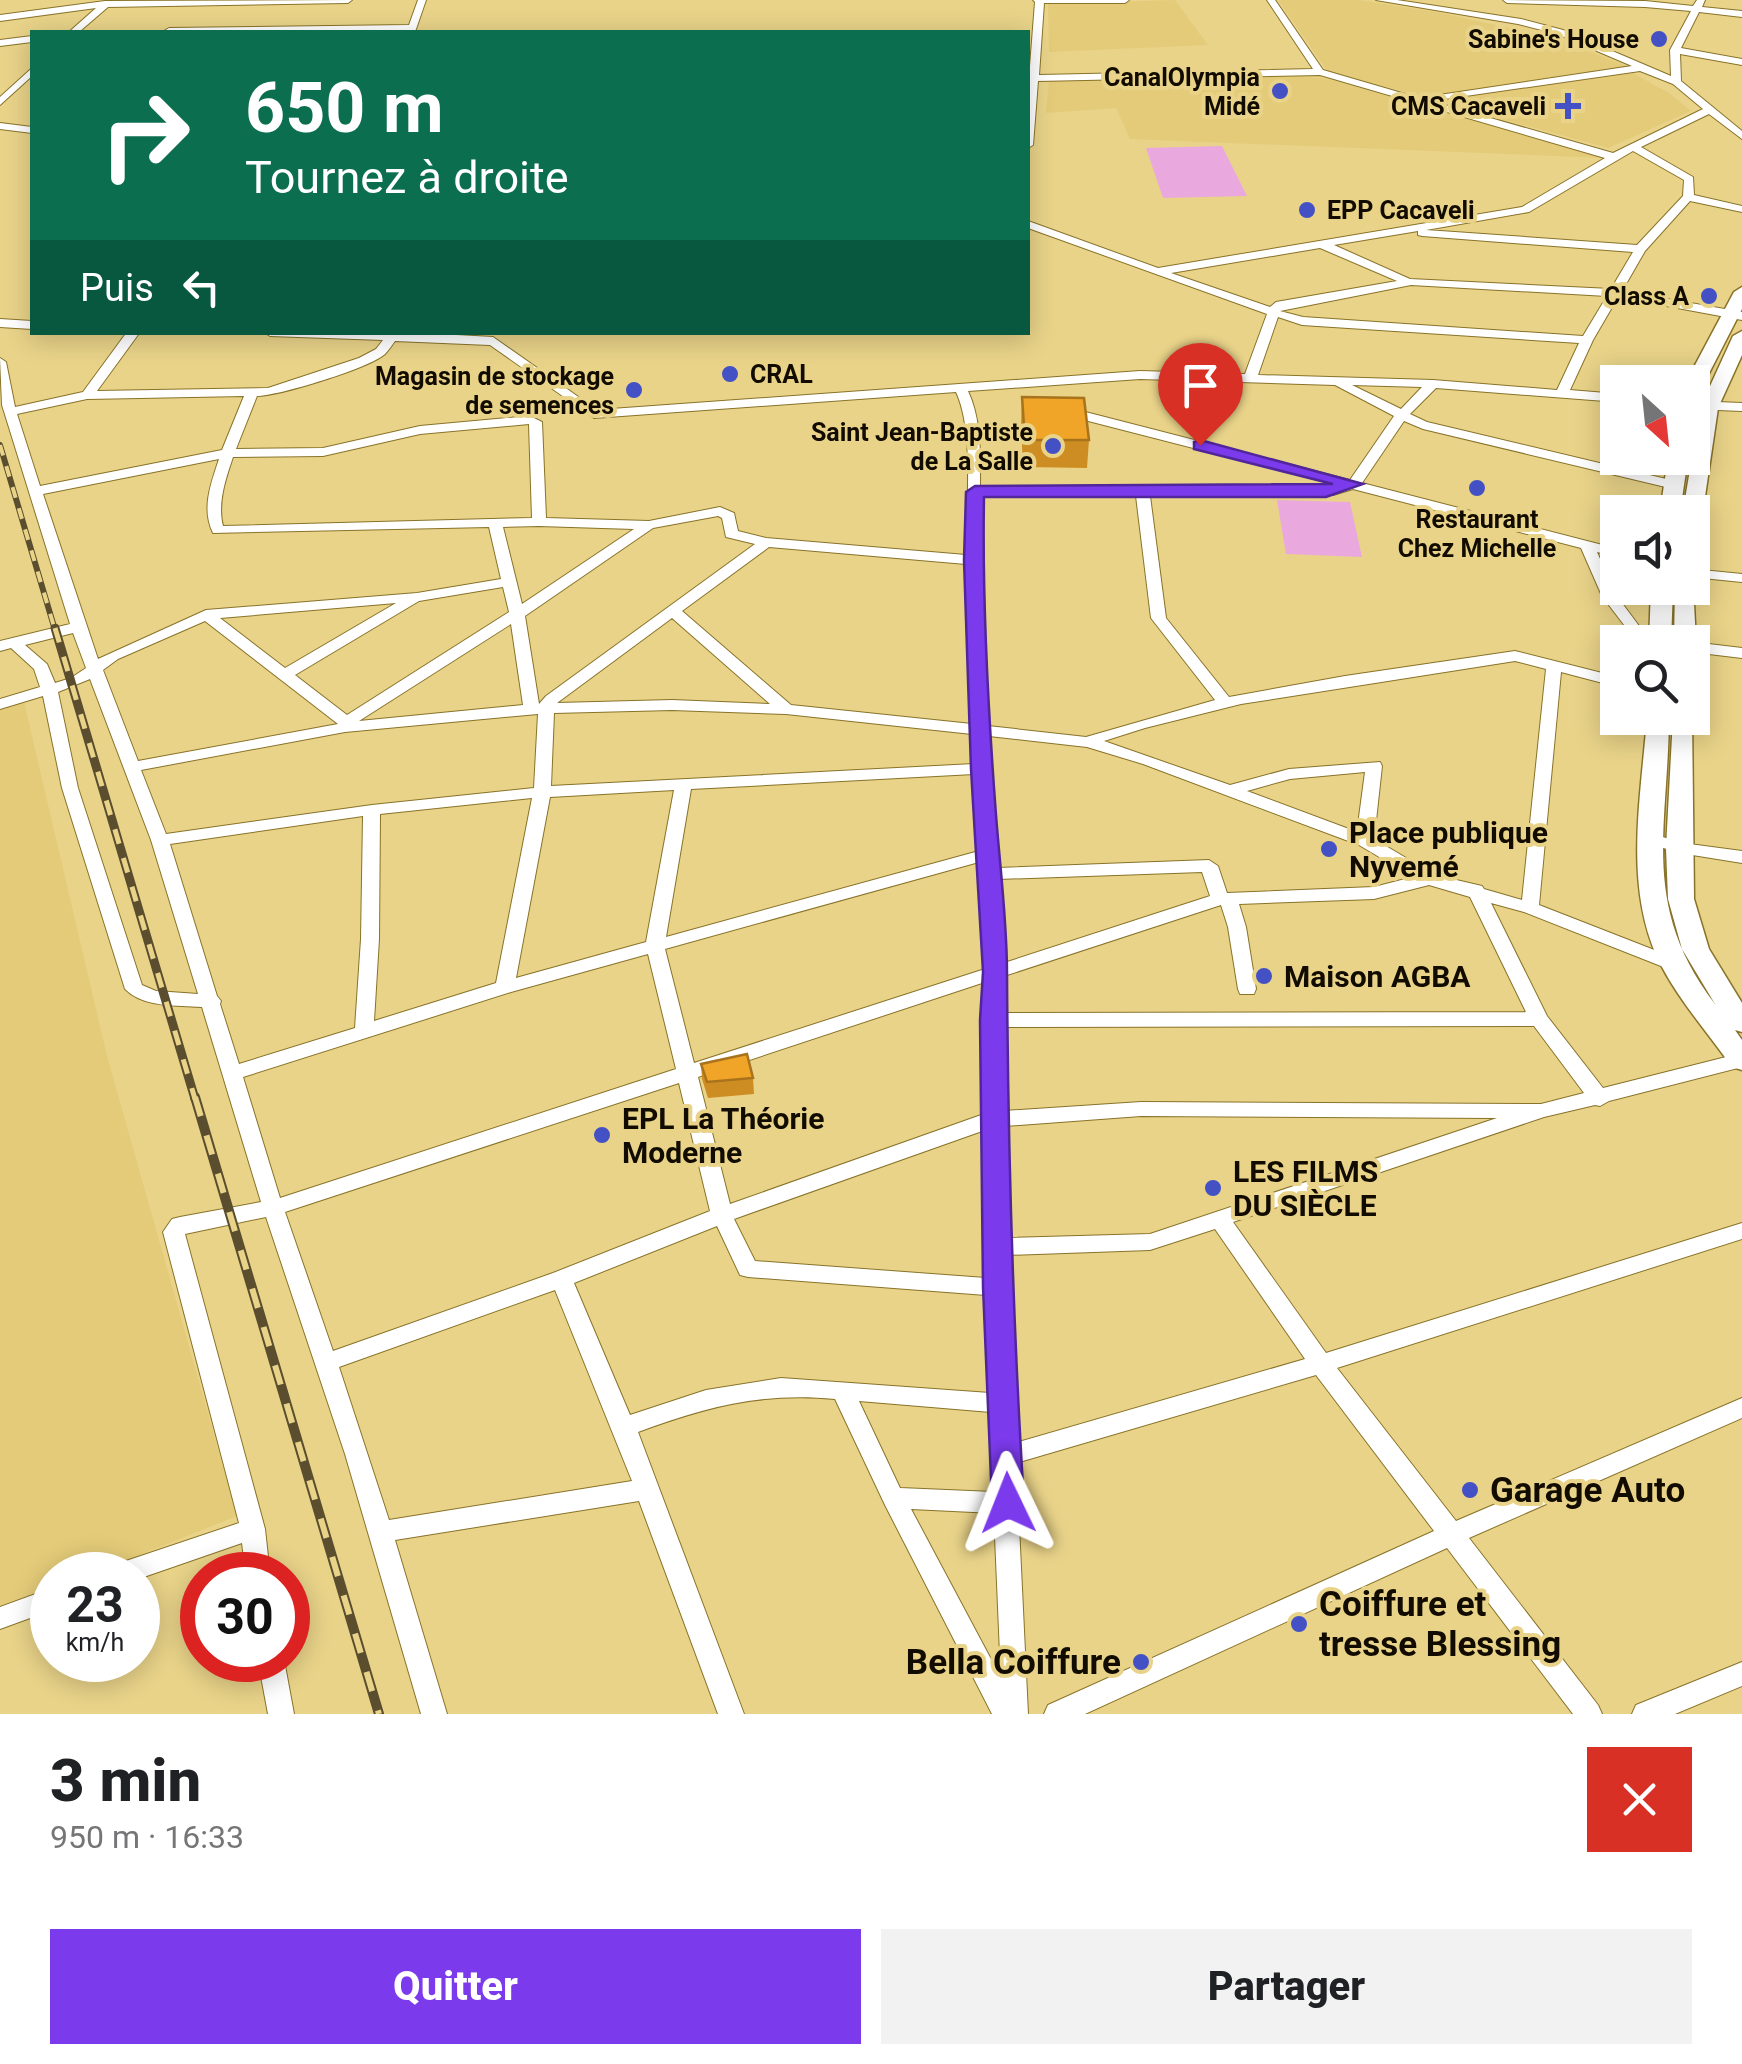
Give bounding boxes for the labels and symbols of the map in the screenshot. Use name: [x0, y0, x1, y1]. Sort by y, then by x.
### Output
place label: Sabine's House: [1468, 25, 1639, 54]
marker: Sabine's House: [1648, 28, 1670, 50]
place label: CanalOlympia Midé: [1104, 63, 1260, 121]
marker: CanalOlympia Midé: [1269, 80, 1291, 102]
place label: CMS Cacaveli: [1391, 92, 1546, 121]
marker: CMS Cacaveli: [1555, 93, 1581, 119]
place label: EPP Cacaveli: [1327, 196, 1475, 225]
marker: EPP Cacaveli: [1296, 199, 1318, 221]
place label: Class A: [1604, 282, 1689, 311]
marker: Class A: [1698, 285, 1720, 307]
pin: [1158, 343, 1243, 446]
place label: CRAL: [750, 360, 813, 389]
place label: Magasin de stockage de semences: [375, 362, 614, 420]
marker: CRAL: [719, 363, 741, 385]
north arrow: [1600, 365, 1710, 475]
marker: Magasin de stockage de semences: [623, 379, 645, 401]
place label: Saint Jean-Baptiste de La Salle: [811, 418, 1033, 476]
marker: Saint Jean-Baptiste de La Salle: [1042, 435, 1064, 457]
marker: Restaurant Chez Michelle: [1466, 477, 1488, 499]
place label: Restaurant Chez Michelle: [1398, 505, 1556, 563]
place label: Place publique Nyvemé: [1349, 815, 1548, 884]
marker: Place publique Nyvemé: [1318, 838, 1340, 860]
place label: Maison AGBA: [1284, 959, 1471, 994]
marker: Maison AGBA: [1253, 965, 1275, 987]
place label: EPL La Théorie Moderne: [622, 1101, 825, 1170]
marker: EPL La Théorie Moderne: [591, 1124, 613, 1146]
place label: LES FILMS DU SIÈCLE: [1233, 1154, 1378, 1223]
marker: LES FILMS DU SIÈCLE: [1202, 1177, 1224, 1199]
position arrow: [956, 1451, 1060, 1555]
place label: Garage Auto: [1490, 1470, 1685, 1511]
marker: Garage Auto: [1459, 1479, 1481, 1501]
speed limit sign: 30: [180, 1552, 310, 1682]
place label: Coiffure et tresse Blessing: [1319, 1584, 1561, 1665]
marker: Coiffure et tresse Blessing: [1288, 1613, 1310, 1635]
place label: Bella Coiffure: [906, 1642, 1121, 1683]
marker: Bella Coiffure: [1130, 1651, 1152, 1673]

